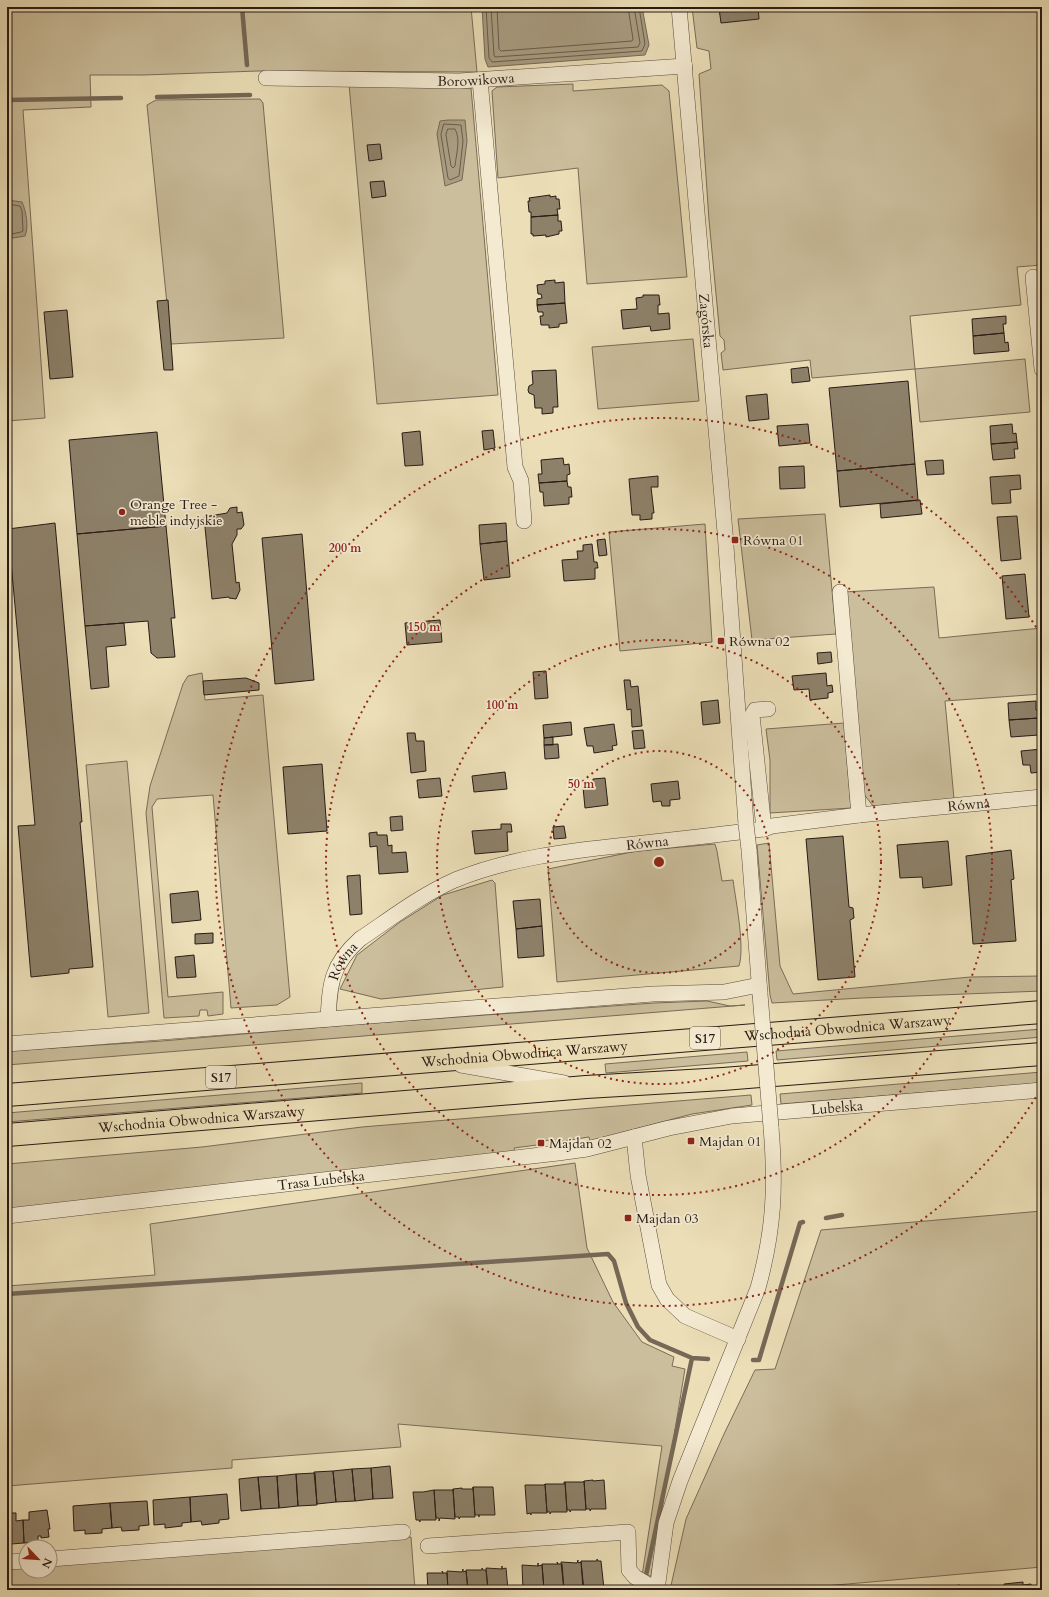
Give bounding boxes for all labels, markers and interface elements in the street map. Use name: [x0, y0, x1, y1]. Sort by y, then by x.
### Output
street label: Borowikowa: [437, 68, 515, 91]
street label: Zagórska: [694, 293, 718, 349]
place label: Orange Tree - meble indyjskie: [130, 495, 223, 530]
marker: Orange Tree - meble indyjskie: [117, 507, 127, 517]
place label: Równa 01: [743, 531, 804, 550]
marker: Równa 01: [730, 535, 740, 545]
text: 200 m: [329, 540, 362, 556]
text: 150 m: [408, 619, 441, 635]
place label: Równa 02: [729, 632, 790, 651]
marker: Równa 02: [716, 636, 726, 646]
text: 100 m: [486, 697, 519, 713]
text: 50 m: [568, 776, 595, 792]
street label: Równa: [947, 793, 991, 816]
street label: Równa: [625, 831, 670, 855]
centre of rings: [652, 855, 666, 869]
street label: Równa: [324, 938, 362, 983]
street label: Wschodnia Obwodnica Warszawy: [742, 1010, 952, 1046]
road number: S17: [690, 1027, 720, 1049]
street label: Wschodnia Obwodnica Warszawy: [419, 1036, 629, 1072]
road number: S17: [206, 1066, 236, 1088]
street label: Lubelska: [810, 1096, 864, 1119]
street label: Wschodnia Obwodnica Warszawy: [96, 1101, 306, 1138]
place label: Majdan 01: [699, 1132, 762, 1151]
place label: Majdan 02: [549, 1134, 612, 1153]
marker: Majdan 01: [686, 1136, 696, 1146]
marker: Majdan 02: [536, 1138, 546, 1148]
street label: Trasa Lubelska: [276, 1166, 366, 1195]
place label: Majdan 03: [636, 1209, 699, 1228]
marker: Majdan 03: [623, 1213, 633, 1223]
north arrow: [18, 1539, 58, 1579]
text: N: [38, 1556, 55, 1571]

